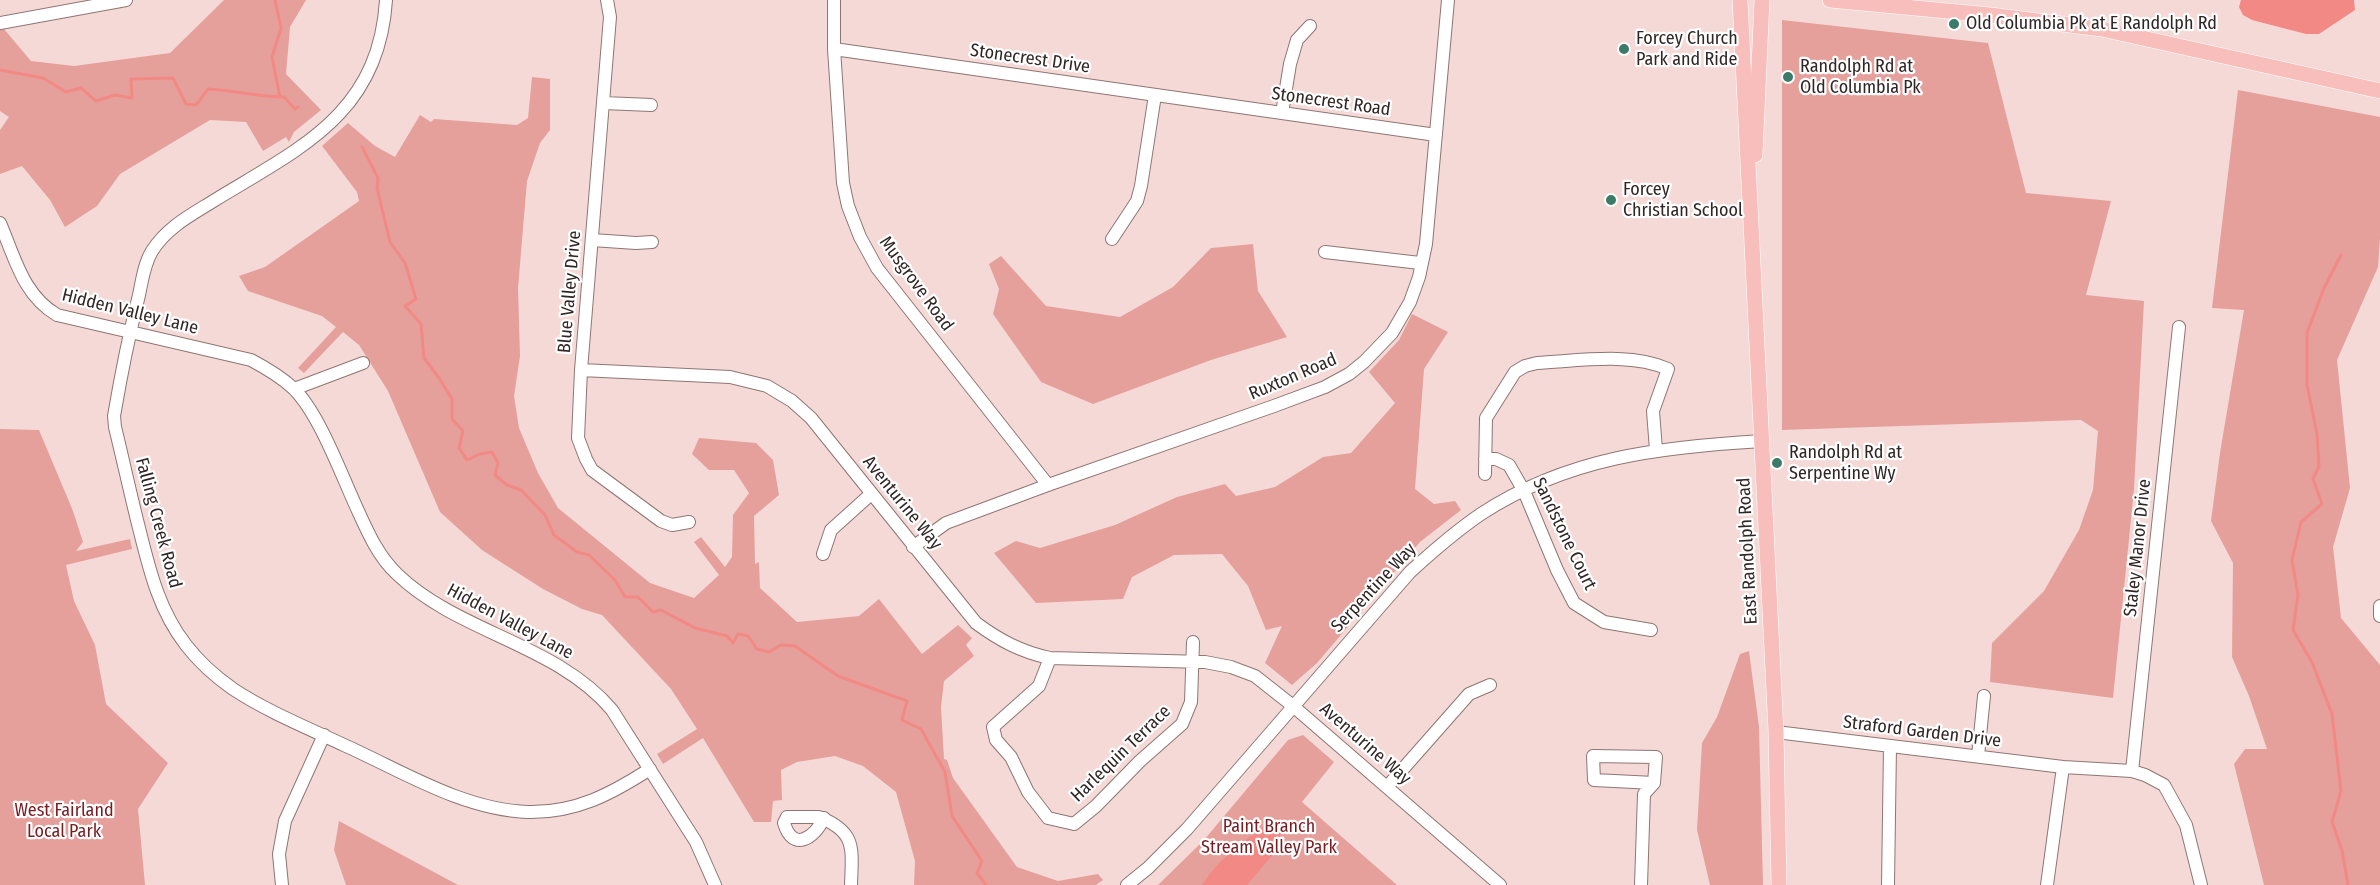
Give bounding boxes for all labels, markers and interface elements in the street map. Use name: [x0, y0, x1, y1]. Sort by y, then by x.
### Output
place label: Old Columbia Pk at E Randolph Rd: [1966, 13, 2217, 35]
marker: Old Columbia Pk at E Randolph Rd: [1947, 17, 1961, 31]
place label: Forcey Church Park and Ride: [1636, 28, 1738, 70]
street label: Stonecrest Drive: [969, 40, 1091, 78]
marker: Forcey Church Park and Ride: [1617, 42, 1631, 56]
place label: Randolph Rd at Old Columbia Pk: [1800, 56, 1921, 98]
marker: Randolph Rd at Old Columbia Pk: [1781, 70, 1795, 84]
street label: Stonecrest Road: [1270, 83, 1392, 121]
place label: Forcey Christian School: [1623, 179, 1743, 222]
marker: Forcey Christian School: [1604, 193, 1618, 207]
street label: Blue Valley Drive: [554, 230, 586, 354]
street label: Musgrove Road: [874, 232, 958, 336]
street label: Hidden Valley Lane: [59, 285, 201, 339]
street label: Ruxton Road: [1246, 349, 1340, 405]
place label: Randolph Rd at Serpentine Wy: [1789, 442, 1902, 484]
street label: Aventurine Way: [858, 452, 946, 554]
street label: Falling Creek Road: [130, 455, 186, 591]
marker: Randolph Rd at Serpentine Wy: [1770, 456, 1784, 470]
street label: Sandstone Court: [1528, 474, 1600, 594]
street label: East Randolph Road: [1733, 477, 1763, 625]
street label: Staley Manor Drive: [2120, 478, 2156, 618]
street label: Serpentine Way: [1327, 539, 1421, 637]
street label: Hidden Valley Lane: [443, 580, 577, 664]
street label: Aventurine Way: [1315, 698, 1415, 790]
street label: Harlequin Terrace: [1067, 701, 1175, 807]
street label: Straford Garden Drive: [1842, 712, 2002, 752]
park label: West Fairland Local Park: [14, 800, 114, 842]
park label: Paint Branch Stream Valley Park: [1201, 816, 1337, 858]

